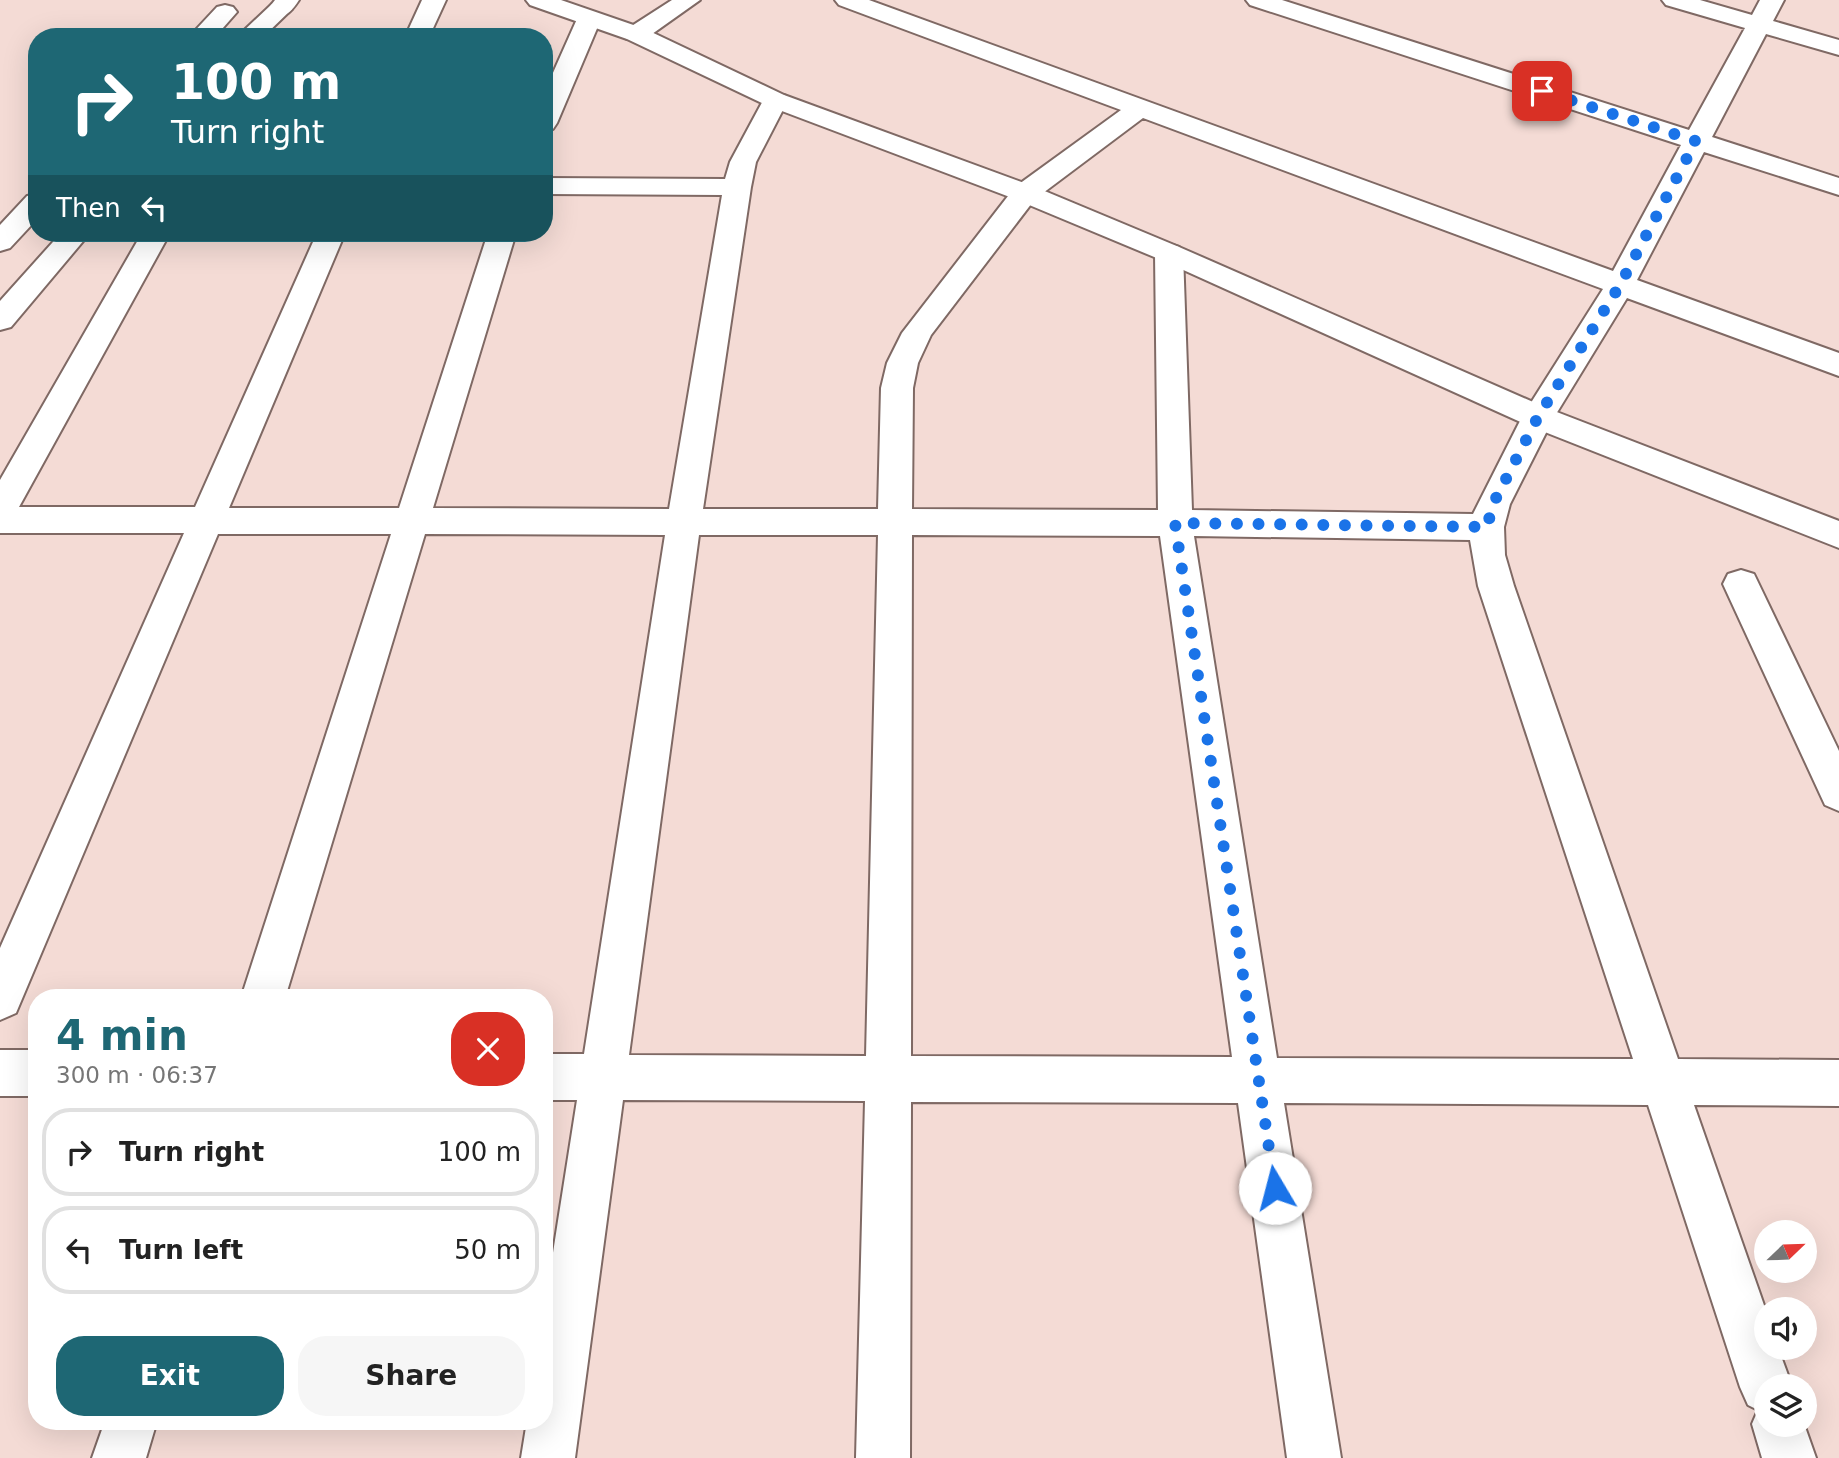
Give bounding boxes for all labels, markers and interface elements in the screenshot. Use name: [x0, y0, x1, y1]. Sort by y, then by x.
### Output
text: 100 m: [171, 54, 341, 111]
icon: right: [56, 56, 147, 147]
pin: [1512, 61, 1572, 121]
icon: arrive: [1523, 72, 1561, 110]
text: Turn right: [171, 113, 324, 151]
icon: left: [135, 189, 173, 227]
text: Then: [56, 193, 121, 223]
text: 4 min: [56, 1011, 188, 1060]
button: close: [451, 1012, 525, 1086]
text: 300 m · 06:37: [56, 1062, 218, 1088]
icon: right: [60, 1133, 98, 1171]
text: Turn right: [119, 1137, 264, 1167]
text: 100 m: [438, 1137, 521, 1167]
position arrow: [1238, 1151, 1312, 1225]
north arrow: [1754, 1220, 1816, 1283]
map controls: [1754, 1220, 1817, 1437]
icon: left: [60, 1231, 98, 1269]
text: Turn left: [119, 1235, 243, 1265]
text: 50 m: [454, 1235, 521, 1265]
button: sound: [1754, 1297, 1817, 1360]
button: Exit: [56, 1336, 284, 1416]
button: Share: [298, 1336, 525, 1416]
button: layers: [1754, 1374, 1817, 1437]

